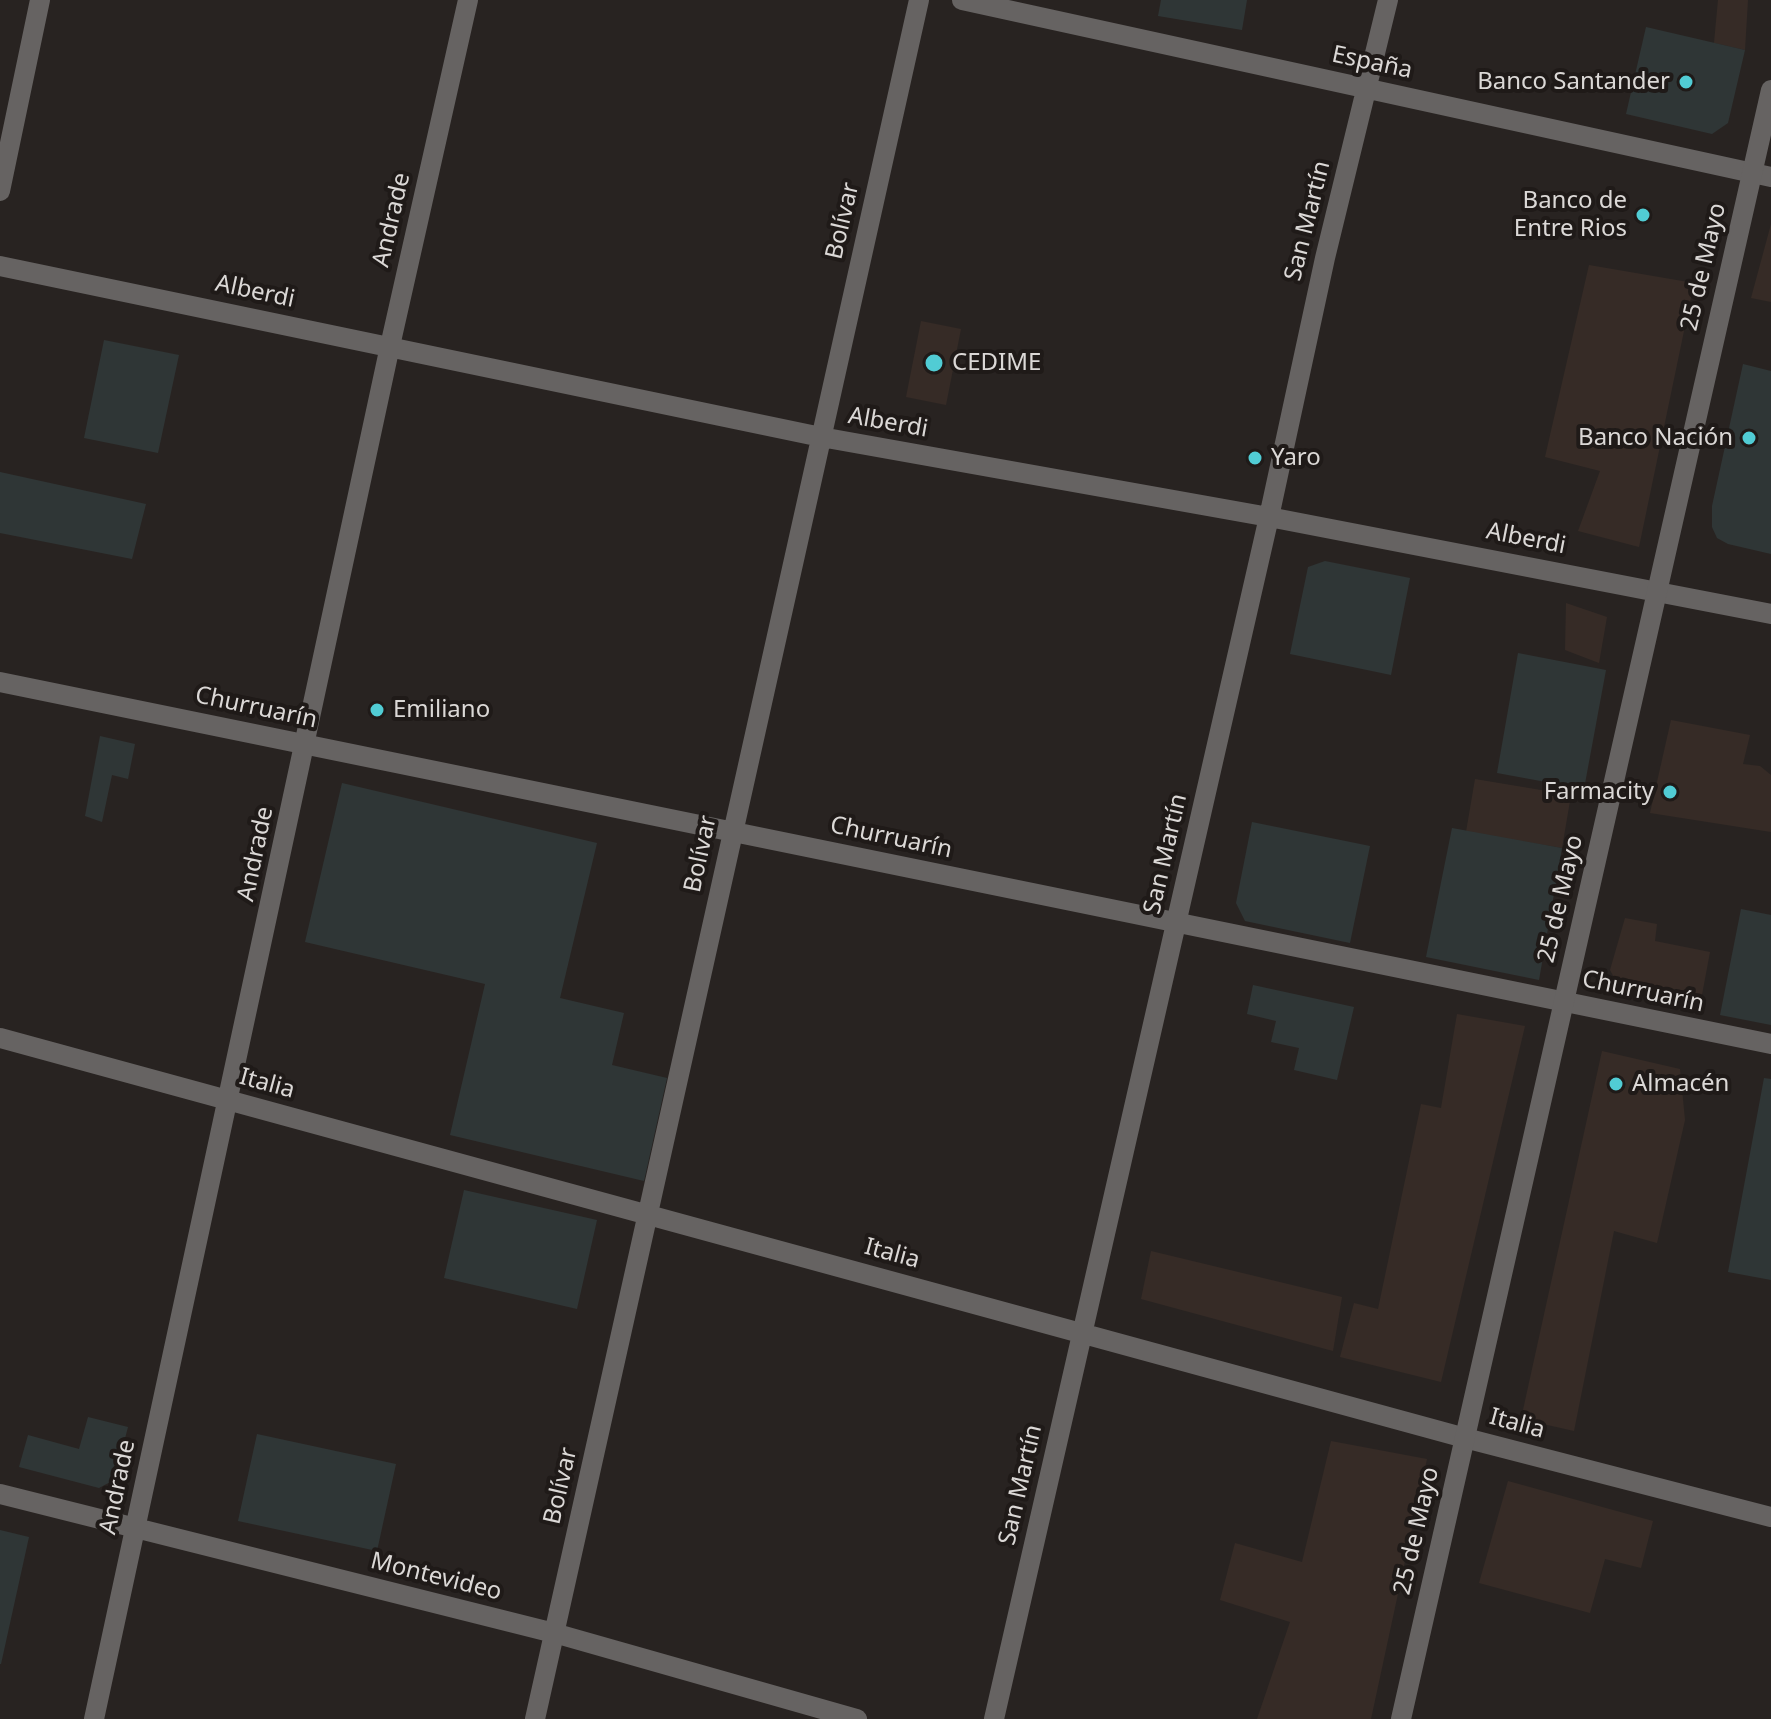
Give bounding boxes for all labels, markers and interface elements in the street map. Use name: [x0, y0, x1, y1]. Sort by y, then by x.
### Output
street label: España: [1329, 40, 1415, 86]
place label: Banco Santander: [1477, 68, 1670, 96]
marker: Banco Santander: [1677, 73, 1695, 91]
street label: San Martín: [1279, 158, 1337, 284]
street label: Andrade: [367, 170, 417, 270]
street label: Bolívar: [820, 180, 866, 262]
place label: Banco de Entre Rios: [1514, 187, 1627, 243]
street label: 25 de Mayo: [1675, 200, 1733, 334]
marker: Banco de Entre Rios: [1634, 206, 1652, 224]
street label: Alberdi: [213, 270, 297, 314]
place label: CEDIME: [952, 349, 1041, 377]
marker: CEDIME: [923, 352, 945, 374]
street label: Alberdi: [846, 402, 930, 444]
place label: Banco Nación: [1578, 424, 1733, 452]
marker: Banco Nación: [1740, 429, 1758, 447]
place label: Yaro: [1271, 444, 1321, 472]
marker: Yaro: [1246, 449, 1264, 467]
street label: Alberdi: [1484, 517, 1568, 561]
street label: Churruarín: [192, 681, 320, 735]
place label: Emiliano: [393, 696, 490, 724]
marker: Emiliano: [368, 701, 386, 719]
place label: Farmacity: [1544, 778, 1654, 806]
marker: Farmacity: [1661, 783, 1679, 801]
street label: San Martín: [1138, 791, 1194, 917]
street label: Andrade: [232, 804, 280, 904]
street label: Churruarín: [827, 811, 955, 865]
street label: Bolívar: [679, 813, 723, 895]
street label: 25 de Mayo: [1532, 832, 1590, 966]
street label: Churruarín: [1579, 965, 1707, 1019]
street label: Italia: [236, 1063, 298, 1105]
place label: Almacén: [1632, 1070, 1729, 1098]
marker: Almacén: [1607, 1075, 1625, 1093]
street label: Italia: [861, 1233, 923, 1275]
street label: Italia: [1486, 1403, 1548, 1445]
street label: San Martín: [993, 1422, 1049, 1548]
street label: Andrade: [94, 1437, 142, 1537]
street label: Bolívar: [538, 1445, 584, 1527]
street label: 25 de Mayo: [1388, 1464, 1446, 1598]
street label: Montevideo: [367, 1547, 505, 1607]

